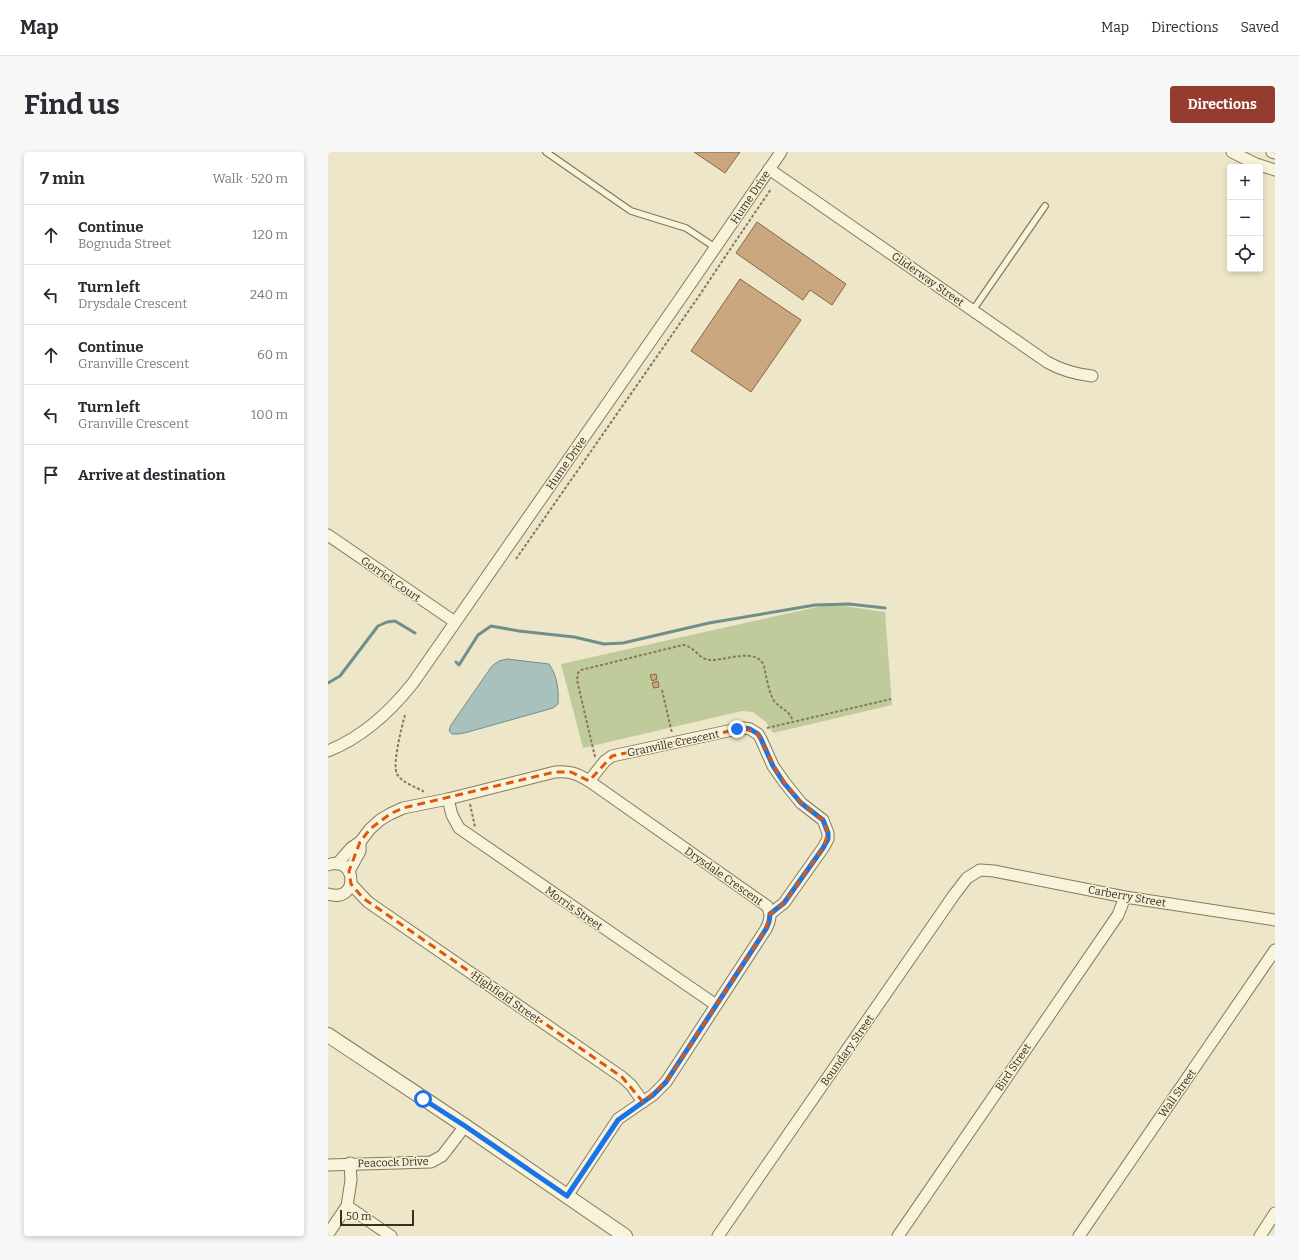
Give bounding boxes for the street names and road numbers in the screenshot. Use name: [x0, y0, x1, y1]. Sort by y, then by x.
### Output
street label: Hume Drive: [728, 168, 773, 226]
street label: Gliderway Street: [889, 250, 966, 309]
street label: Hume Drive: [543, 434, 589, 492]
street label: Gorrick Court: [358, 554, 423, 605]
street label: Granville Crescent: [626, 727, 720, 760]
street label: Drysdale Crescent: [682, 845, 765, 908]
street label: Carberry Street: [1087, 883, 1167, 910]
street label: Morris Street: [542, 884, 605, 933]
street label: Highfield Street: [469, 969, 543, 1026]
street label: Boundary Street: [818, 1012, 877, 1088]
street label: Bird Street: [993, 1041, 1034, 1094]
street label: Wall Street: [1156, 1067, 1199, 1120]
street label: Peacock Drive: [357, 1155, 429, 1170]

